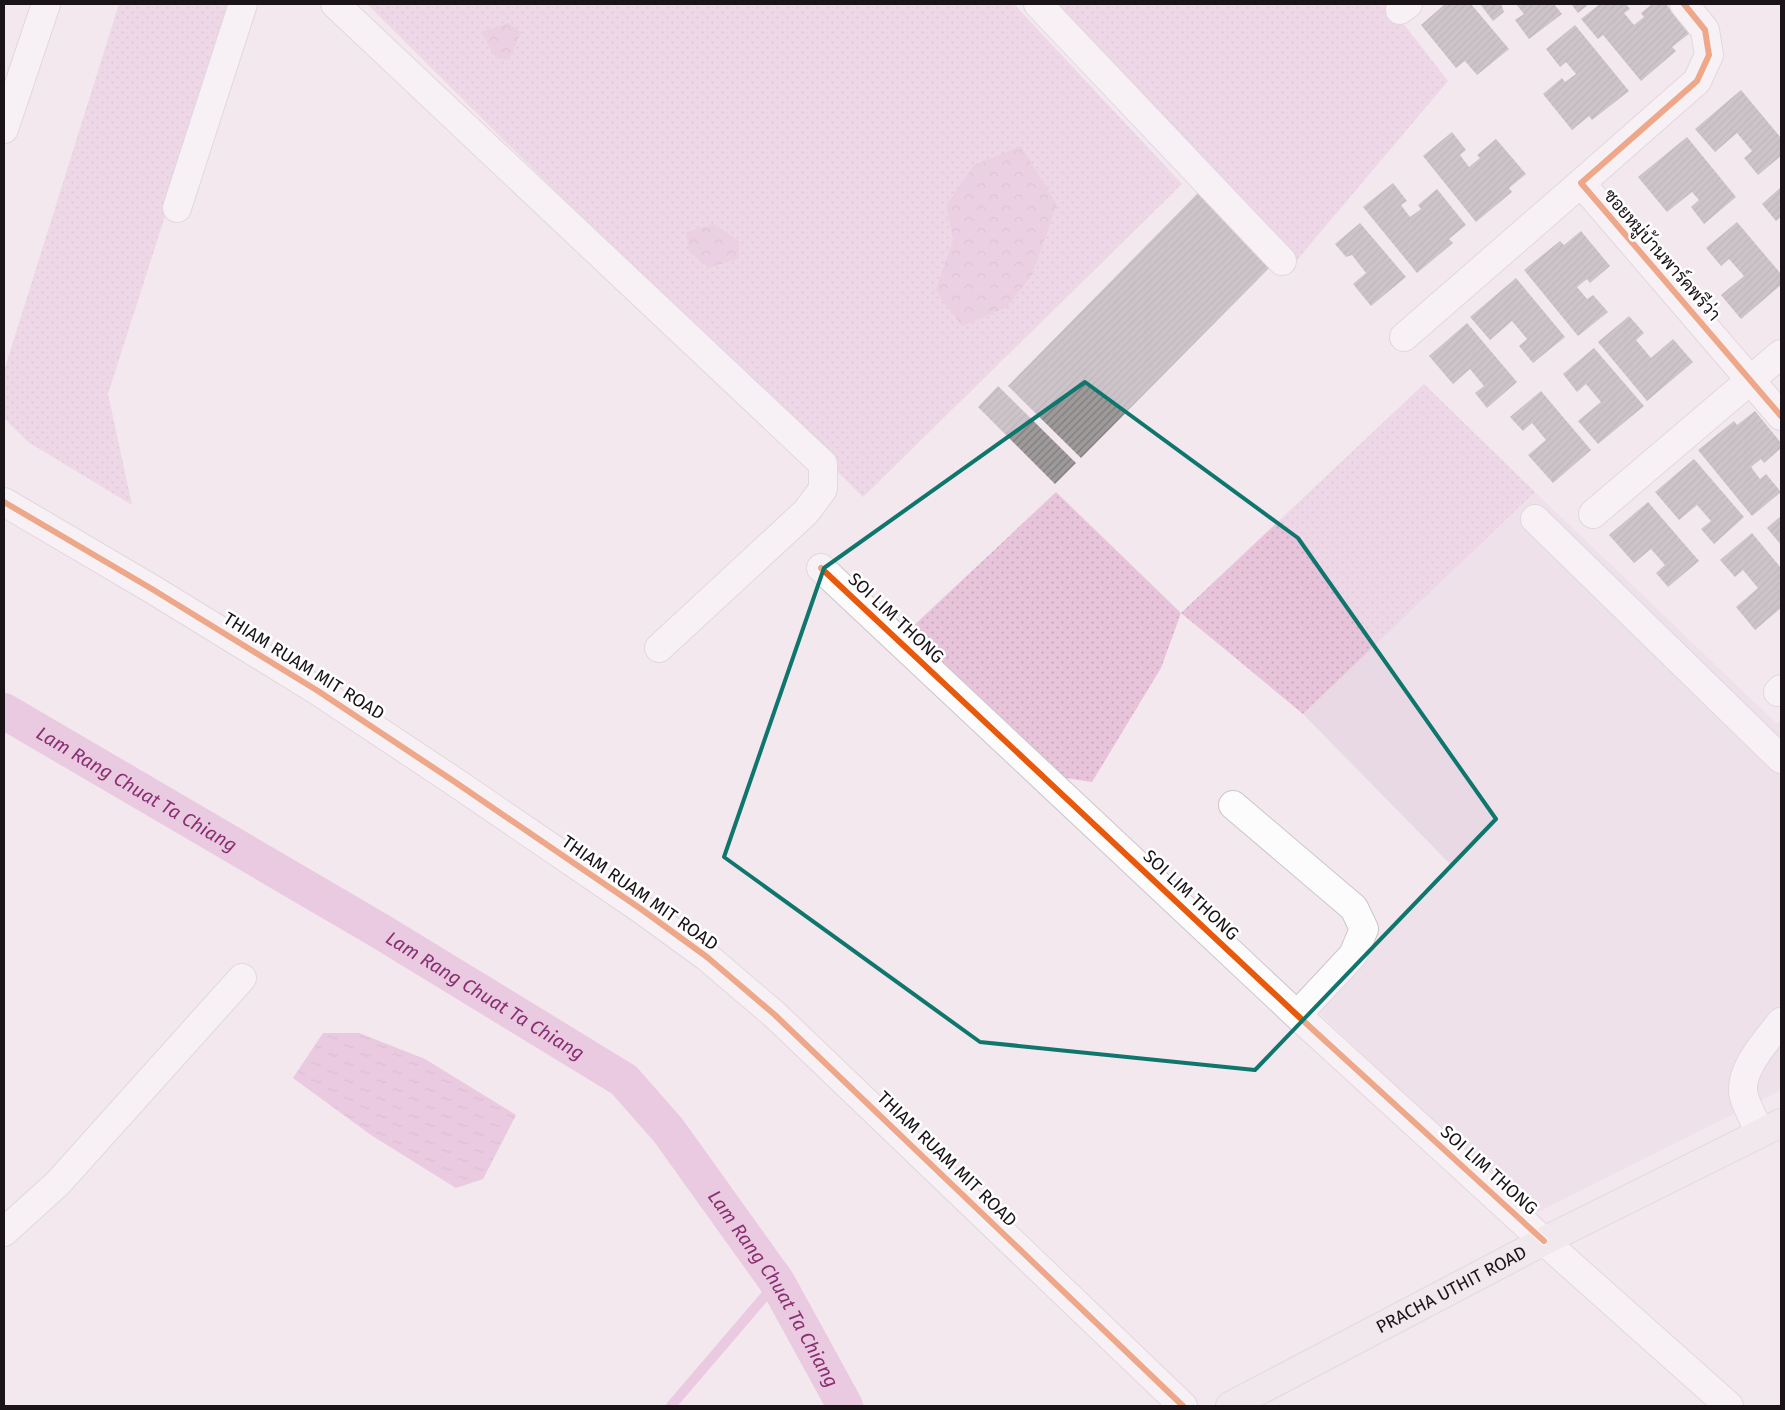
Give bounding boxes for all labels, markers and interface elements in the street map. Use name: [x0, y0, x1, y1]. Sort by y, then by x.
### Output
street label: ซอยหมู่บ้านพาร์คพรีว่า: [1597, 183, 1727, 327]
street label: SOI LIM THONG: [843, 568, 949, 668]
street label: THIAM RUAM MIT ROAD: [219, 607, 389, 725]
water label: Lam Rang Chuat Ta Chiang: [32, 722, 241, 857]
street label: THIAM RUAM MIT ROAD: [558, 831, 722, 955]
street label: SOI LIM THONG: [1138, 845, 1244, 945]
water label: Lam Rang Chuat Ta Chiang: [382, 926, 589, 1065]
street label: THIAM RUAM MIT ROAD: [873, 1087, 1021, 1231]
street label: SOI LIM THONG: [1436, 1121, 1542, 1219]
water label: Lam Rang Chuat Ta Chiang: [703, 1186, 843, 1391]
street label: PRACHA UTHIT ROAD: [1372, 1241, 1530, 1338]

